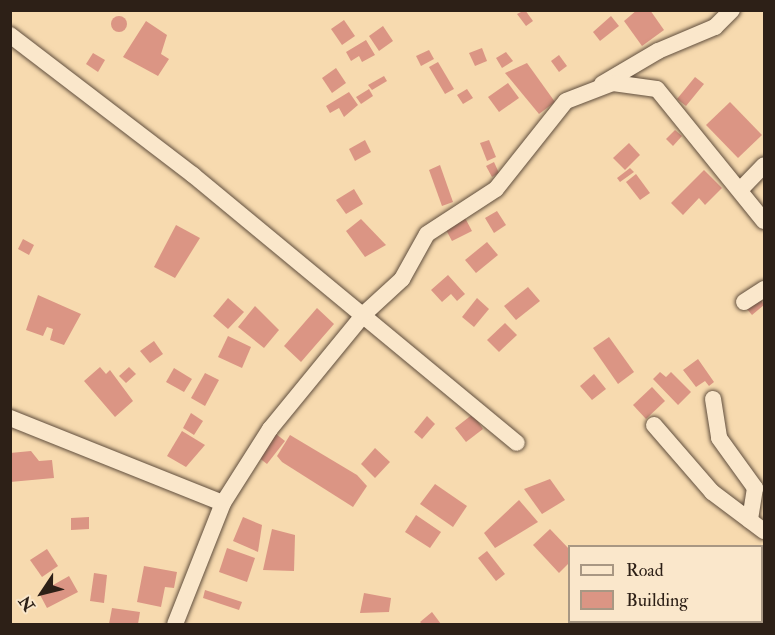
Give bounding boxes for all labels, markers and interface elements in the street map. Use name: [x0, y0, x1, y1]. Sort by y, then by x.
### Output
legend: [568, 545, 763, 623]
text: Road: [626, 559, 664, 582]
north arrow: [12, 563, 72, 623]
text: Building: [626, 589, 688, 612]
text: N: [15, 592, 40, 615]

